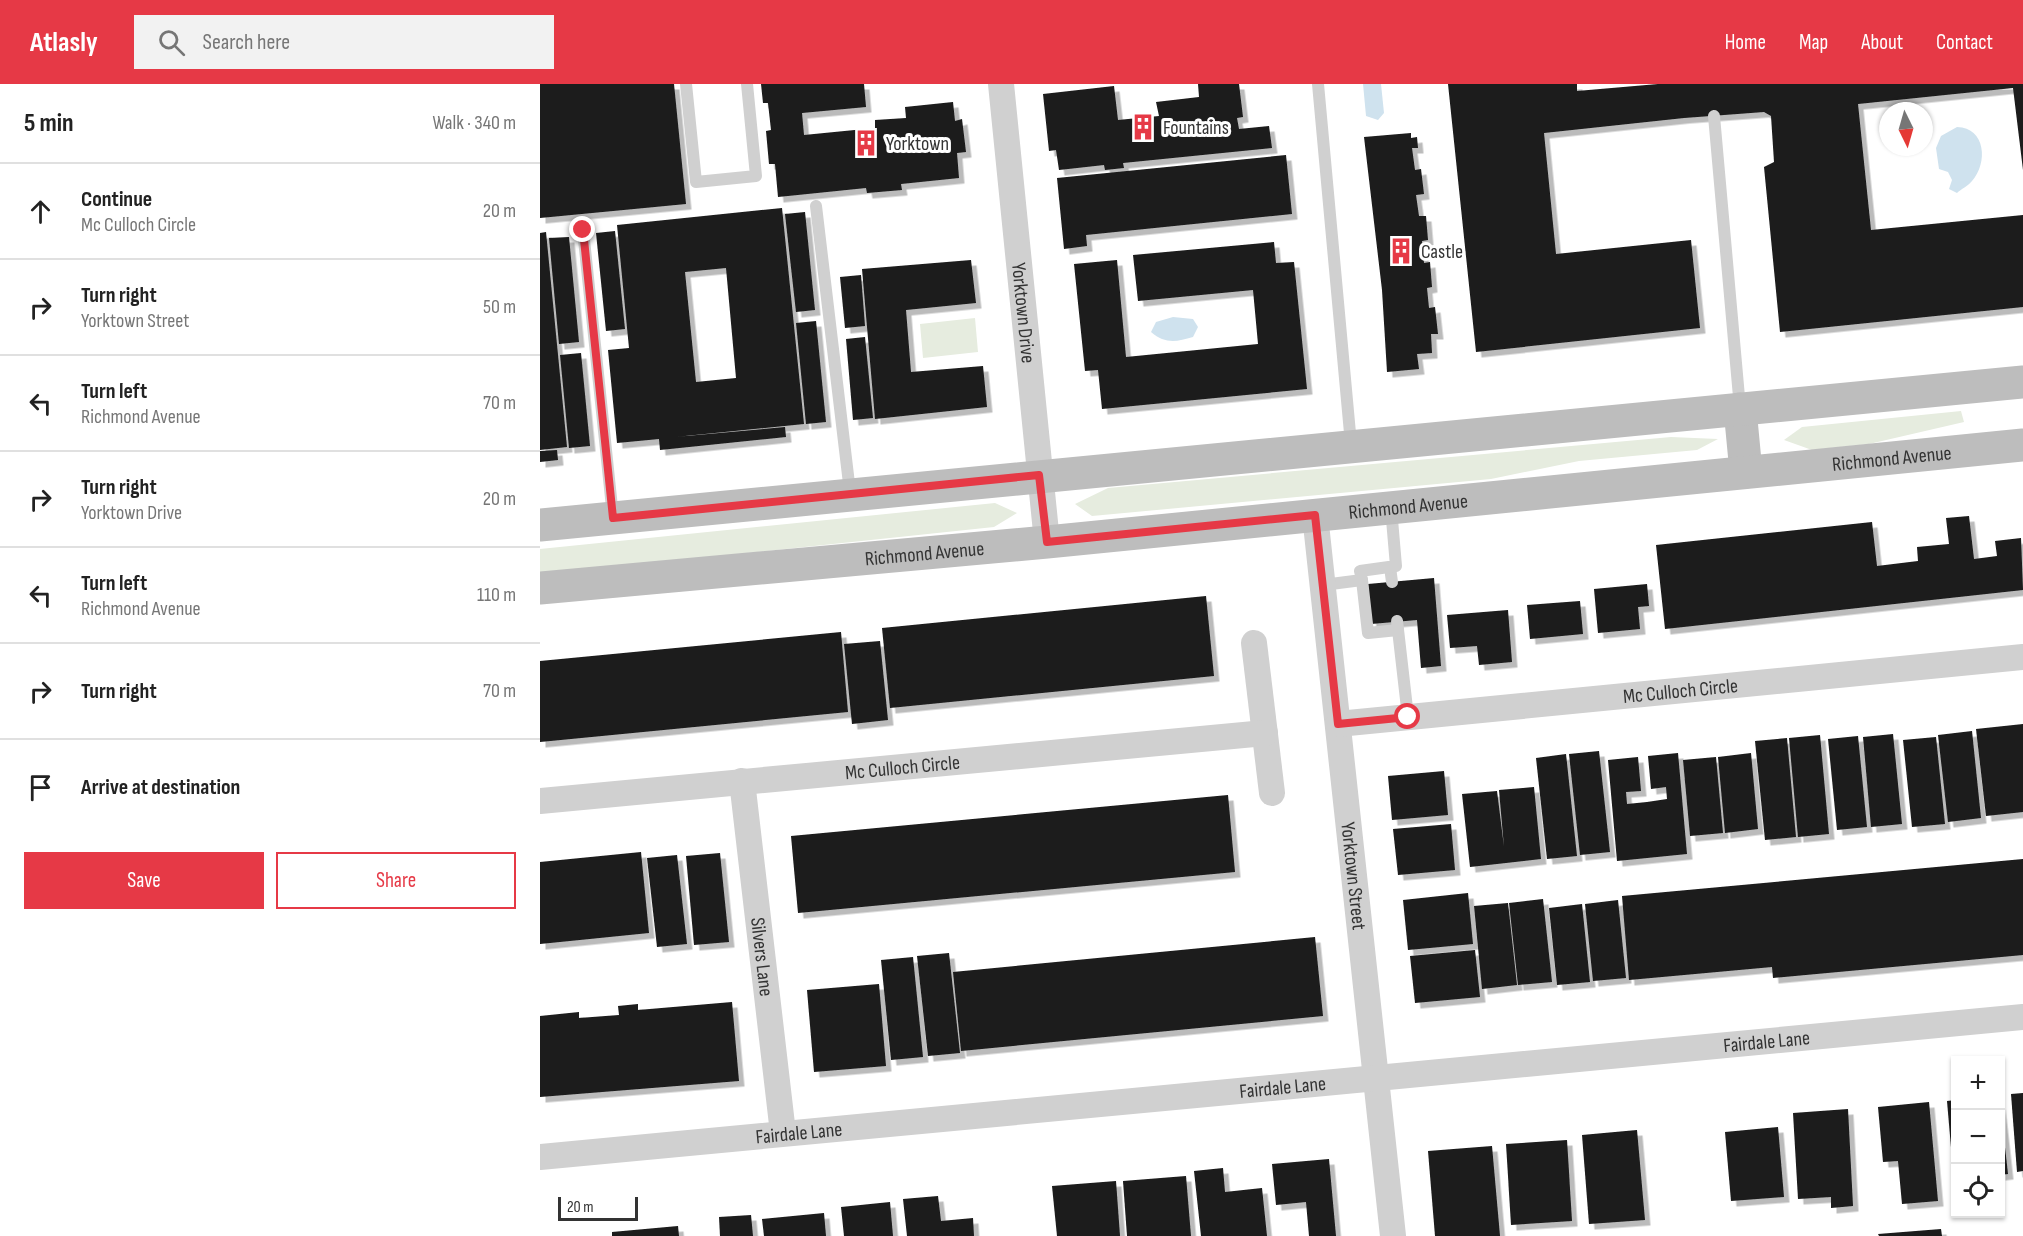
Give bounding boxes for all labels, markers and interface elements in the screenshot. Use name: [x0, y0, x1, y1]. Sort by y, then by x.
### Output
search box: [134, 15, 554, 69]
text: Atlasly: [30, 26, 98, 59]
icon: search: [155, 26, 188, 59]
text: Search here: [203, 29, 290, 56]
text: Home: [1725, 30, 1766, 55]
text: Map: [1799, 30, 1828, 55]
text: About: [1861, 30, 1903, 55]
text: Contact: [1936, 30, 1993, 55]
north arrow: [1879, 102, 1933, 156]
text: 5 min: [24, 108, 74, 139]
text: Walk · 340 m: [432, 111, 516, 135]
building icon: Fountains: [1128, 112, 1158, 142]
place label: Fountains: [1163, 116, 1229, 140]
building icon: Yorktown: [851, 128, 881, 158]
place label: Yorktown: [886, 132, 949, 156]
text: Continue: [81, 186, 152, 213]
icon: ahead: [24, 195, 57, 228]
text: 20 m: [483, 199, 516, 223]
text: Mc Culloch Circle: [81, 213, 196, 237]
route end: [569, 216, 595, 242]
building icon: Castle: [1386, 236, 1416, 266]
place label: Castle: [1421, 240, 1463, 264]
street label: Yorktown Drive: [1006, 261, 1040, 364]
text: Turn right: [81, 282, 157, 309]
icon: right: [24, 291, 57, 324]
text: 50 m: [483, 295, 516, 319]
text: Yorktown Street: [81, 309, 189, 333]
text: Turn left: [81, 378, 147, 405]
icon: left: [24, 387, 57, 420]
text: 70 m: [483, 391, 516, 415]
text: Richmond Avenue: [81, 405, 201, 429]
street label: Richmond Avenue: [1831, 441, 1953, 477]
text: Turn right: [81, 474, 157, 501]
icon: right: [24, 483, 57, 516]
text: 20 m: [483, 487, 516, 511]
street label: Richmond Avenue: [1347, 489, 1469, 525]
text: Yorktown Drive: [81, 501, 182, 525]
street label: Richmond Avenue: [864, 537, 985, 571]
text: Turn left: [81, 570, 147, 597]
icon: left: [24, 579, 57, 612]
text: 110 m: [477, 583, 516, 607]
text: Richmond Avenue: [81, 597, 201, 621]
street label: Mc Culloch Circle: [1622, 674, 1739, 709]
icon: right: [24, 675, 57, 708]
text: Turn right: [81, 678, 157, 705]
text: 70 m: [483, 679, 516, 703]
route start: [1394, 703, 1420, 729]
street label: Mc Culloch Circle: [844, 751, 961, 785]
icon: arrive: [24, 771, 57, 804]
text: Arrive at destination: [81, 774, 240, 801]
street label: Yorktown Street: [1335, 821, 1371, 931]
button: Save: [24, 852, 264, 909]
button: Share: [276, 852, 516, 909]
street label: Silvers Lane: [745, 916, 778, 998]
street label: Fairdale Lane: [1722, 1026, 1811, 1058]
map controls: [1951, 1056, 2005, 1218]
button: +: [1951, 1056, 2005, 1110]
street label: Fairdale Lane: [1238, 1072, 1327, 1104]
button: −: [1951, 1110, 2005, 1164]
street label: Fairdale Lane: [755, 1118, 843, 1150]
button: locate: [1951, 1164, 2005, 1218]
scale bar: [558, 1194, 638, 1222]
text: 20 m: [567, 1198, 594, 1217]

